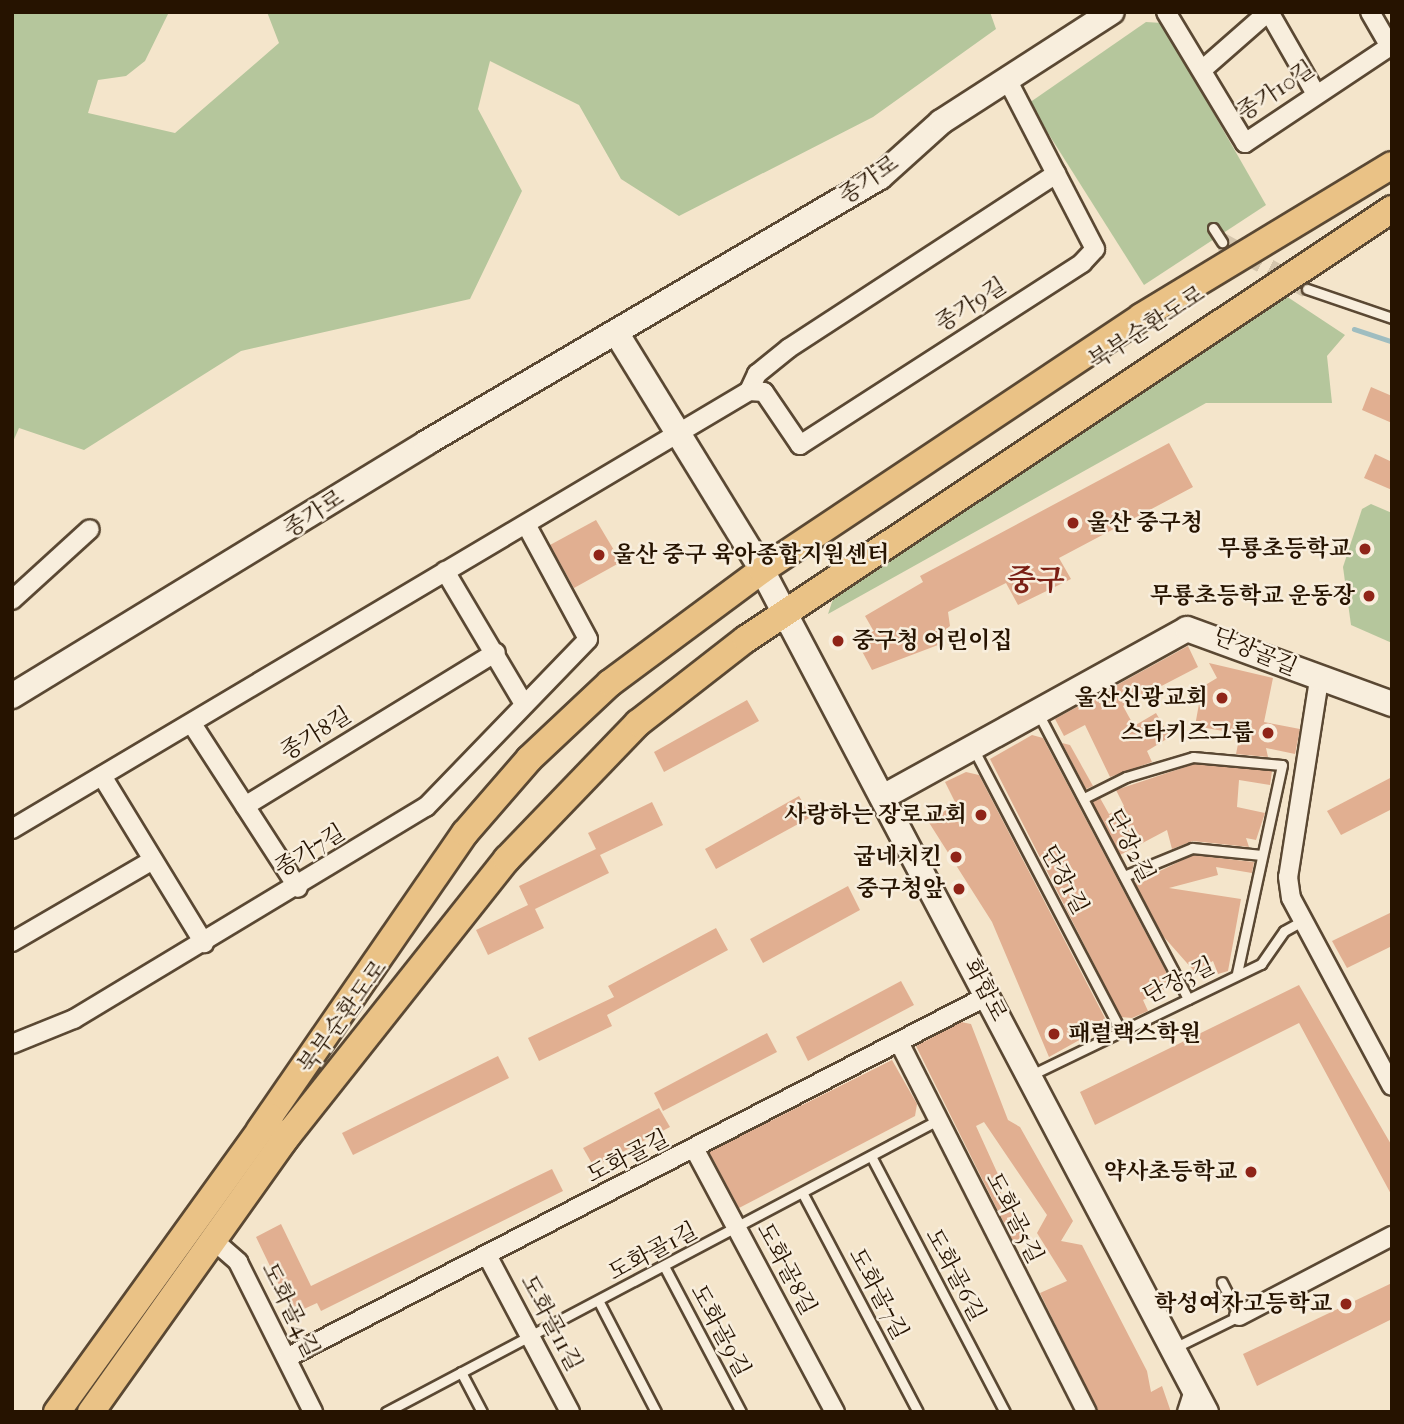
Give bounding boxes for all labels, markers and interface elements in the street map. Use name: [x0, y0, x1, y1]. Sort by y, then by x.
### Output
street label: 종가10길: [1232, 55, 1320, 127]
street label: 종가로: [834, 150, 904, 210]
street label: 종가9길: [930, 272, 1012, 338]
street label: 북부순환도로: [1084, 280, 1210, 376]
street label: 종가로: [279, 484, 349, 544]
place label: 울산 중구청: [1087, 509, 1203, 537]
marker: 울산 중구청: [1065, 515, 1081, 531]
place label: 무룡초등학교: [1218, 535, 1351, 563]
place label: 울산 중구 육아종합지원센터: [613, 541, 889, 569]
marker: 무룡초등학교: [1357, 541, 1373, 557]
marker: 울산 중구 육아종합지원센터: [591, 547, 607, 563]
district label: 중구: [1007, 563, 1065, 599]
place label: 무룡초등학교 운동장: [1150, 582, 1355, 610]
marker: 무룡초등학교 운동장: [1361, 588, 1377, 604]
street label: 단장골길: [1209, 622, 1301, 682]
place label: 중구청 어린이집: [852, 627, 1012, 655]
marker: 중구청 어린이집: [830, 633, 846, 649]
place label: 울산신광교회: [1075, 684, 1208, 712]
marker: 울산신광교회: [1214, 690, 1230, 706]
street label: 종가8길: [276, 702, 356, 766]
place label: 스타키즈그룹: [1121, 719, 1254, 747]
marker: 스타키즈그룹: [1260, 725, 1276, 741]
place label: 사랑하는 장로교회: [784, 801, 967, 829]
street label: 단장2길: [1100, 805, 1160, 887]
marker: 사랑하는 장로교회: [973, 807, 989, 823]
street label: 종가7길: [270, 819, 350, 883]
street label: 단장1길: [1034, 840, 1094, 920]
place label: 굽네치킨: [853, 843, 942, 871]
marker: 굽네치킨: [948, 849, 964, 865]
place label: 중구청앞: [856, 875, 945, 903]
marker: 중구청앞: [951, 881, 967, 897]
street label: 단장3길: [1139, 952, 1219, 1010]
street label: 화합로: [958, 954, 1012, 1026]
street label: 북부순환도로: [293, 955, 393, 1079]
place label: 패럴랙스학원: [1068, 1020, 1201, 1048]
marker: 패럴랙스학원: [1046, 1026, 1062, 1042]
street label: 도화골길: [582, 1125, 674, 1189]
place label: 약사초등학교: [1104, 1158, 1237, 1186]
marker: 약사초등학교: [1243, 1164, 1259, 1180]
street label: 도화골5길: [979, 1168, 1049, 1268]
street label: 도화골1길: [604, 1217, 702, 1287]
street label: 도화골8길: [750, 1218, 822, 1320]
street label: 도화골6길: [919, 1224, 991, 1326]
street label: 도화골7길: [842, 1243, 914, 1345]
street label: 도화골4길: [255, 1258, 325, 1362]
street label: 도화골11길: [514, 1270, 588, 1376]
street label: 도화골9길: [684, 1280, 756, 1382]
place label: 학성여자고등학교: [1154, 1290, 1332, 1318]
marker: 학성여자고등학교: [1338, 1296, 1354, 1312]

